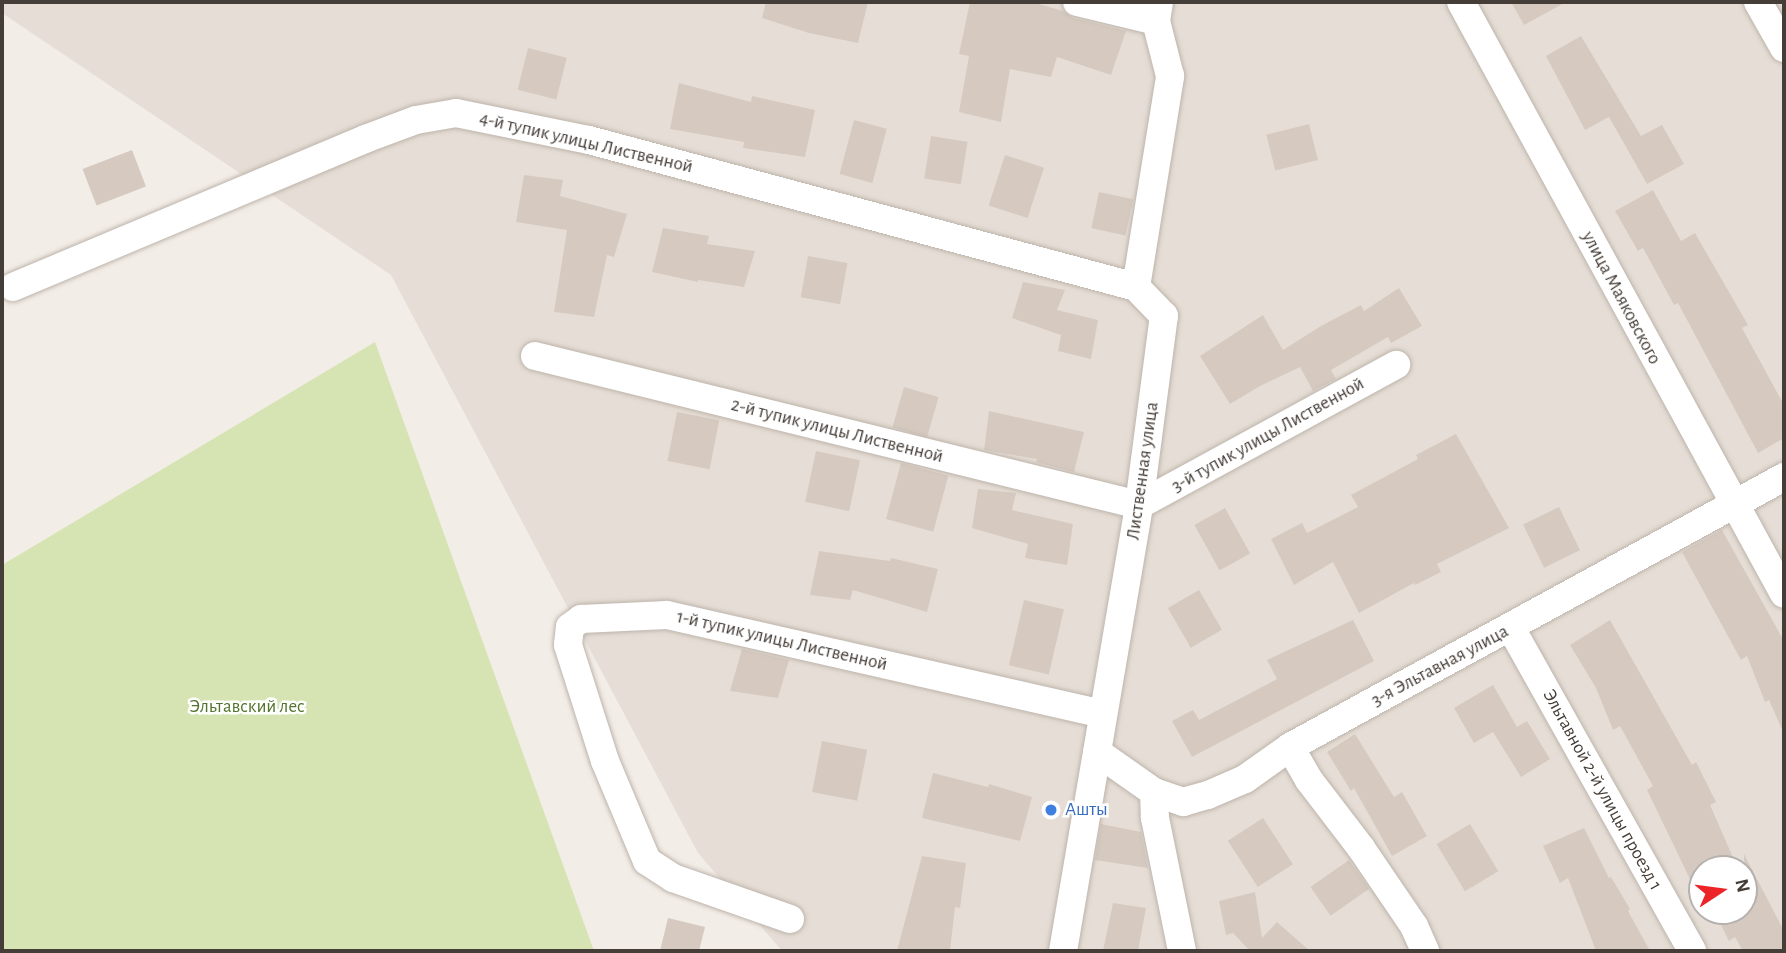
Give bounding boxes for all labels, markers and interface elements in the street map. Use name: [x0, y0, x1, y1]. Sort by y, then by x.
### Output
street label: 4-й тупик улицы Лиственной: [477, 107, 695, 179]
street label: улица Маяковского: [1576, 228, 1666, 368]
street label: 3-й тупик улицы Лиственной: [1168, 372, 1368, 498]
street label: 2-й тупик улицы Лиственной: [729, 394, 945, 468]
street label: Лиственная улица: [1122, 401, 1164, 541]
street label: 1-й тупик улицы Лиственной: [674, 606, 890, 676]
street label: 3-я Эльтавная улица: [1367, 620, 1513, 712]
street label: Эльтавной 2-й улицы проезд 1: [1537, 685, 1667, 895]
park label: Эльтавский лес: [189, 696, 305, 718]
place label: Ашты: [1065, 799, 1108, 821]
marker: Ашты: [1043, 802, 1059, 818]
north arrow: [1688, 855, 1758, 925]
text: N: [1731, 877, 1753, 894]

